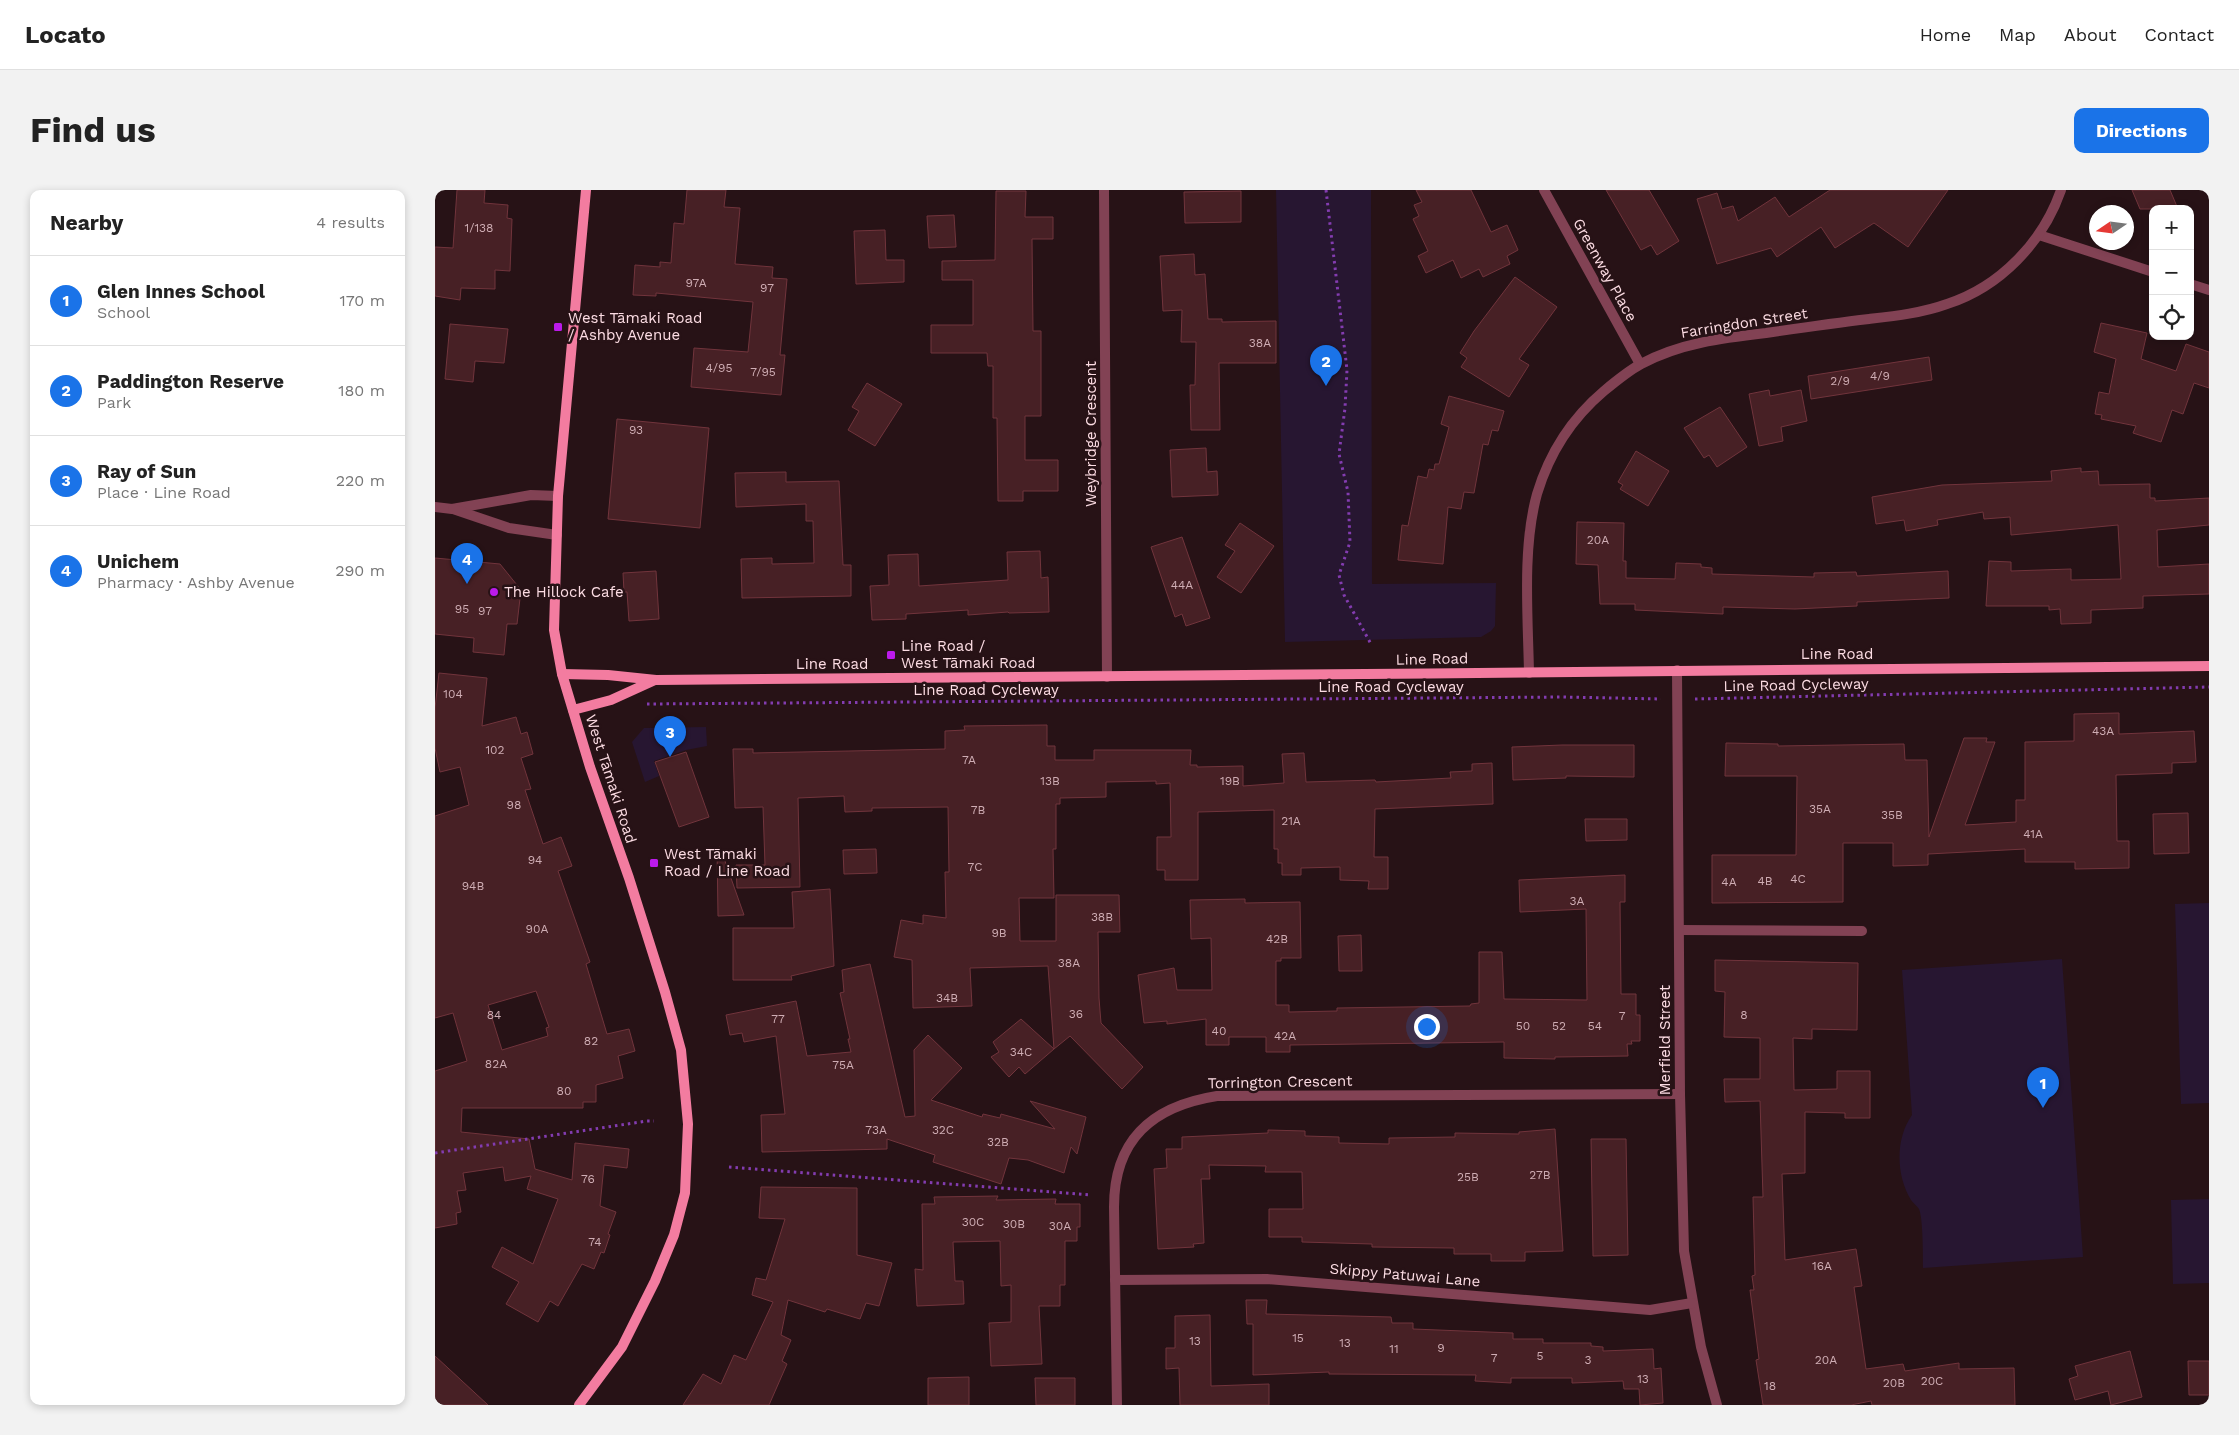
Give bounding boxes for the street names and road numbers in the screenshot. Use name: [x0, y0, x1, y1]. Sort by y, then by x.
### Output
street label: Greenway Place: [1569, 215, 1641, 325]
street label: Farringdon Street: [1679, 304, 1809, 342]
street label: Weybridge Crescent: [1082, 360, 1100, 507]
street label: Line Road: [1801, 645, 1873, 663]
street label: Line Road: [1396, 649, 1468, 669]
street label: Line Road: [796, 655, 868, 673]
street label: Line Road Cycleway: [1723, 675, 1869, 695]
street label: Line Road Cycleway: [1318, 678, 1464, 696]
street label: Line Road Cycleway: [913, 681, 1059, 699]
street label: West Tāmaki Road: [582, 712, 640, 846]
street label: Merfield Street: [1656, 984, 1674, 1095]
street label: Torrington Crescent: [1207, 1072, 1353, 1092]
street label: Skippy Patuwai Lane: [1329, 1259, 1481, 1291]

